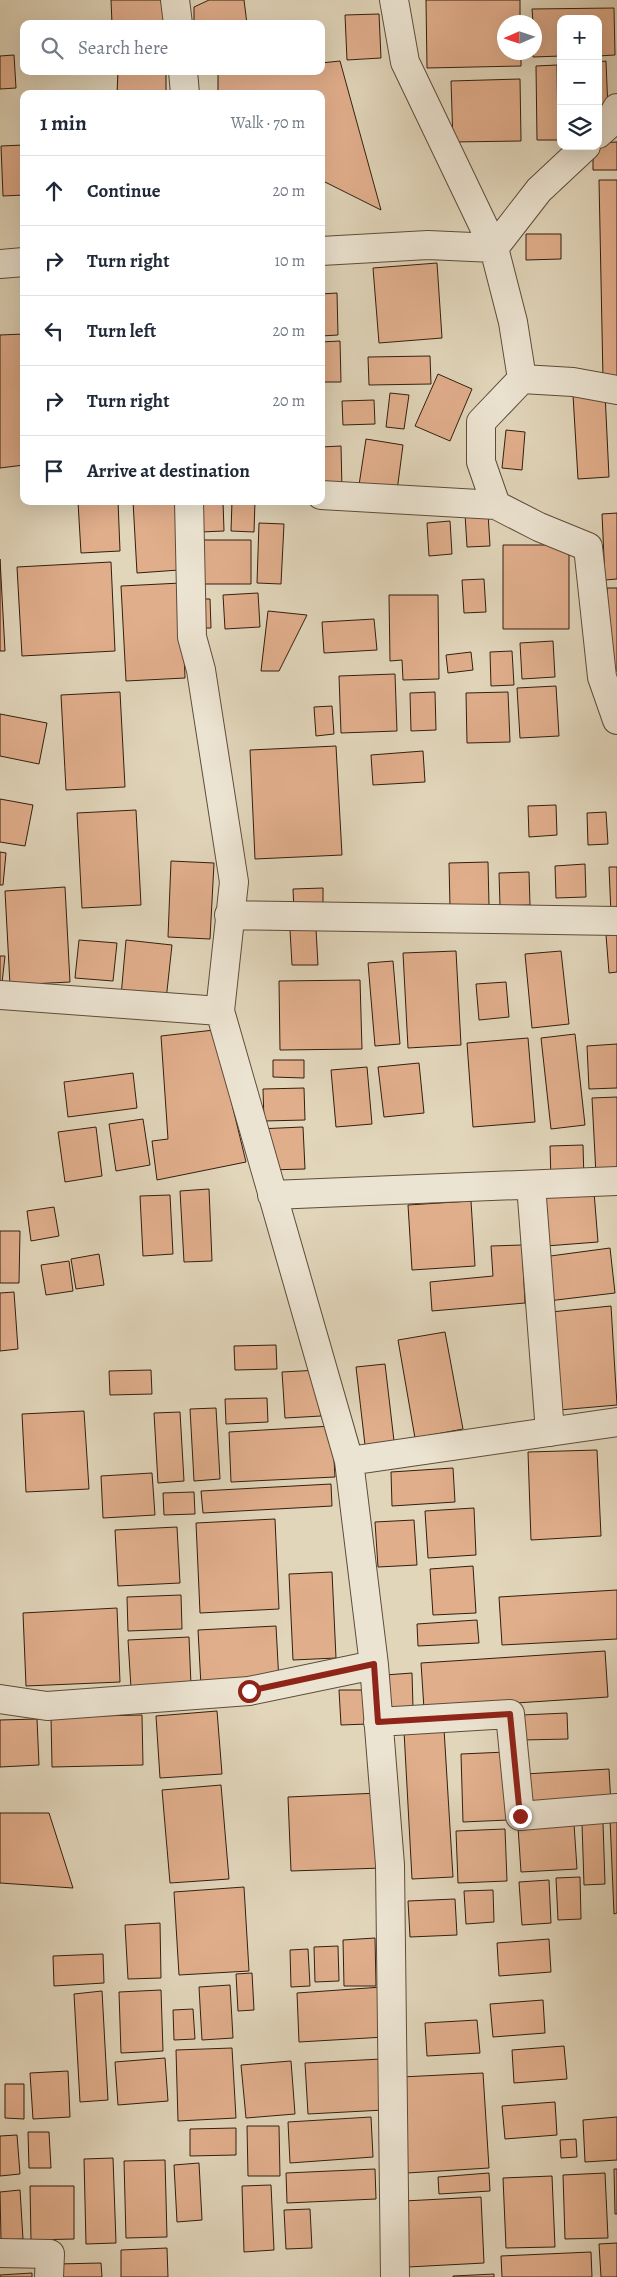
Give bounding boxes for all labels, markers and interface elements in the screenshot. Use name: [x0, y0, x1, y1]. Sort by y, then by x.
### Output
north arrow: [497, 15, 542, 60]
map controls: [557, 15, 602, 150]
button: +: [557, 15, 602, 60]
search box: [20, 20, 325, 75]
icon: search: [38, 34, 66, 62]
text: Search here: [78, 35, 168, 61]
button: −: [557, 60, 602, 105]
button: layers: [557, 105, 602, 150]
text: 1 min: [40, 109, 87, 137]
text: Walk · 70 m: [231, 112, 305, 134]
icon: ahead: [40, 177, 68, 205]
text: Continue: [87, 178, 161, 204]
text: 20 m: [272, 180, 305, 202]
icon: right: [40, 247, 68, 275]
text: Turn right: [87, 248, 169, 274]
text: 10 m: [275, 250, 305, 272]
icon: left: [40, 317, 68, 345]
text: Turn left: [87, 318, 156, 344]
text: 20 m: [272, 320, 305, 342]
icon: right: [40, 387, 68, 415]
text: Turn right: [87, 388, 169, 414]
text: 20 m: [272, 390, 305, 412]
icon: arrive: [40, 457, 68, 485]
text: Arrive at destination: [87, 458, 250, 484]
route start: [238, 1680, 261, 1703]
route end: [509, 1805, 532, 1828]

